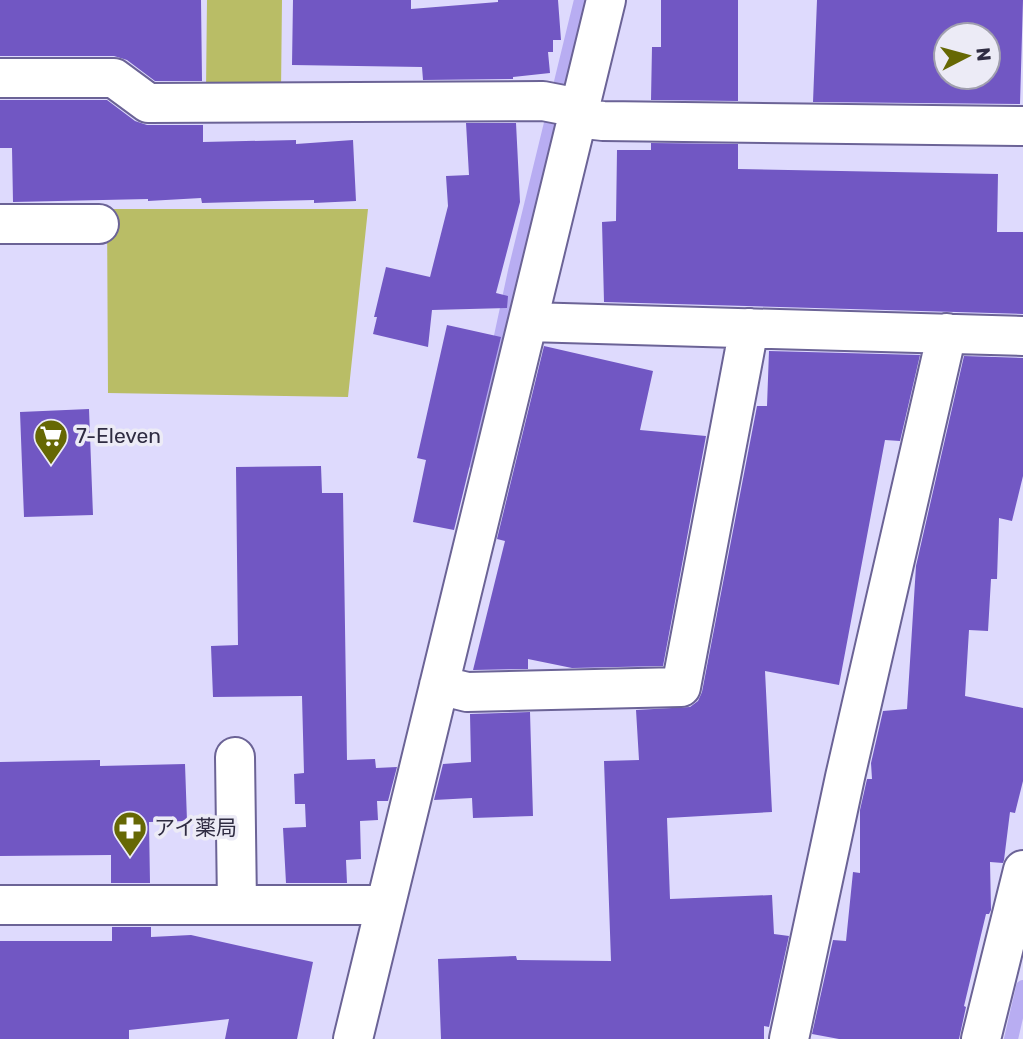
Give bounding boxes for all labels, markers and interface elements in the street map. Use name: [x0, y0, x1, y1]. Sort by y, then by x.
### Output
north arrow: [932, 21, 1002, 91]
text: N: [971, 46, 996, 62]
supermarket icon: 7-Eleven: [32, 417, 70, 466]
place label: 7-Eleven: [76, 423, 161, 448]
pharmacy icon: アイ薬局: [111, 809, 149, 858]
place label: アイ薬局: [154, 815, 237, 840]

